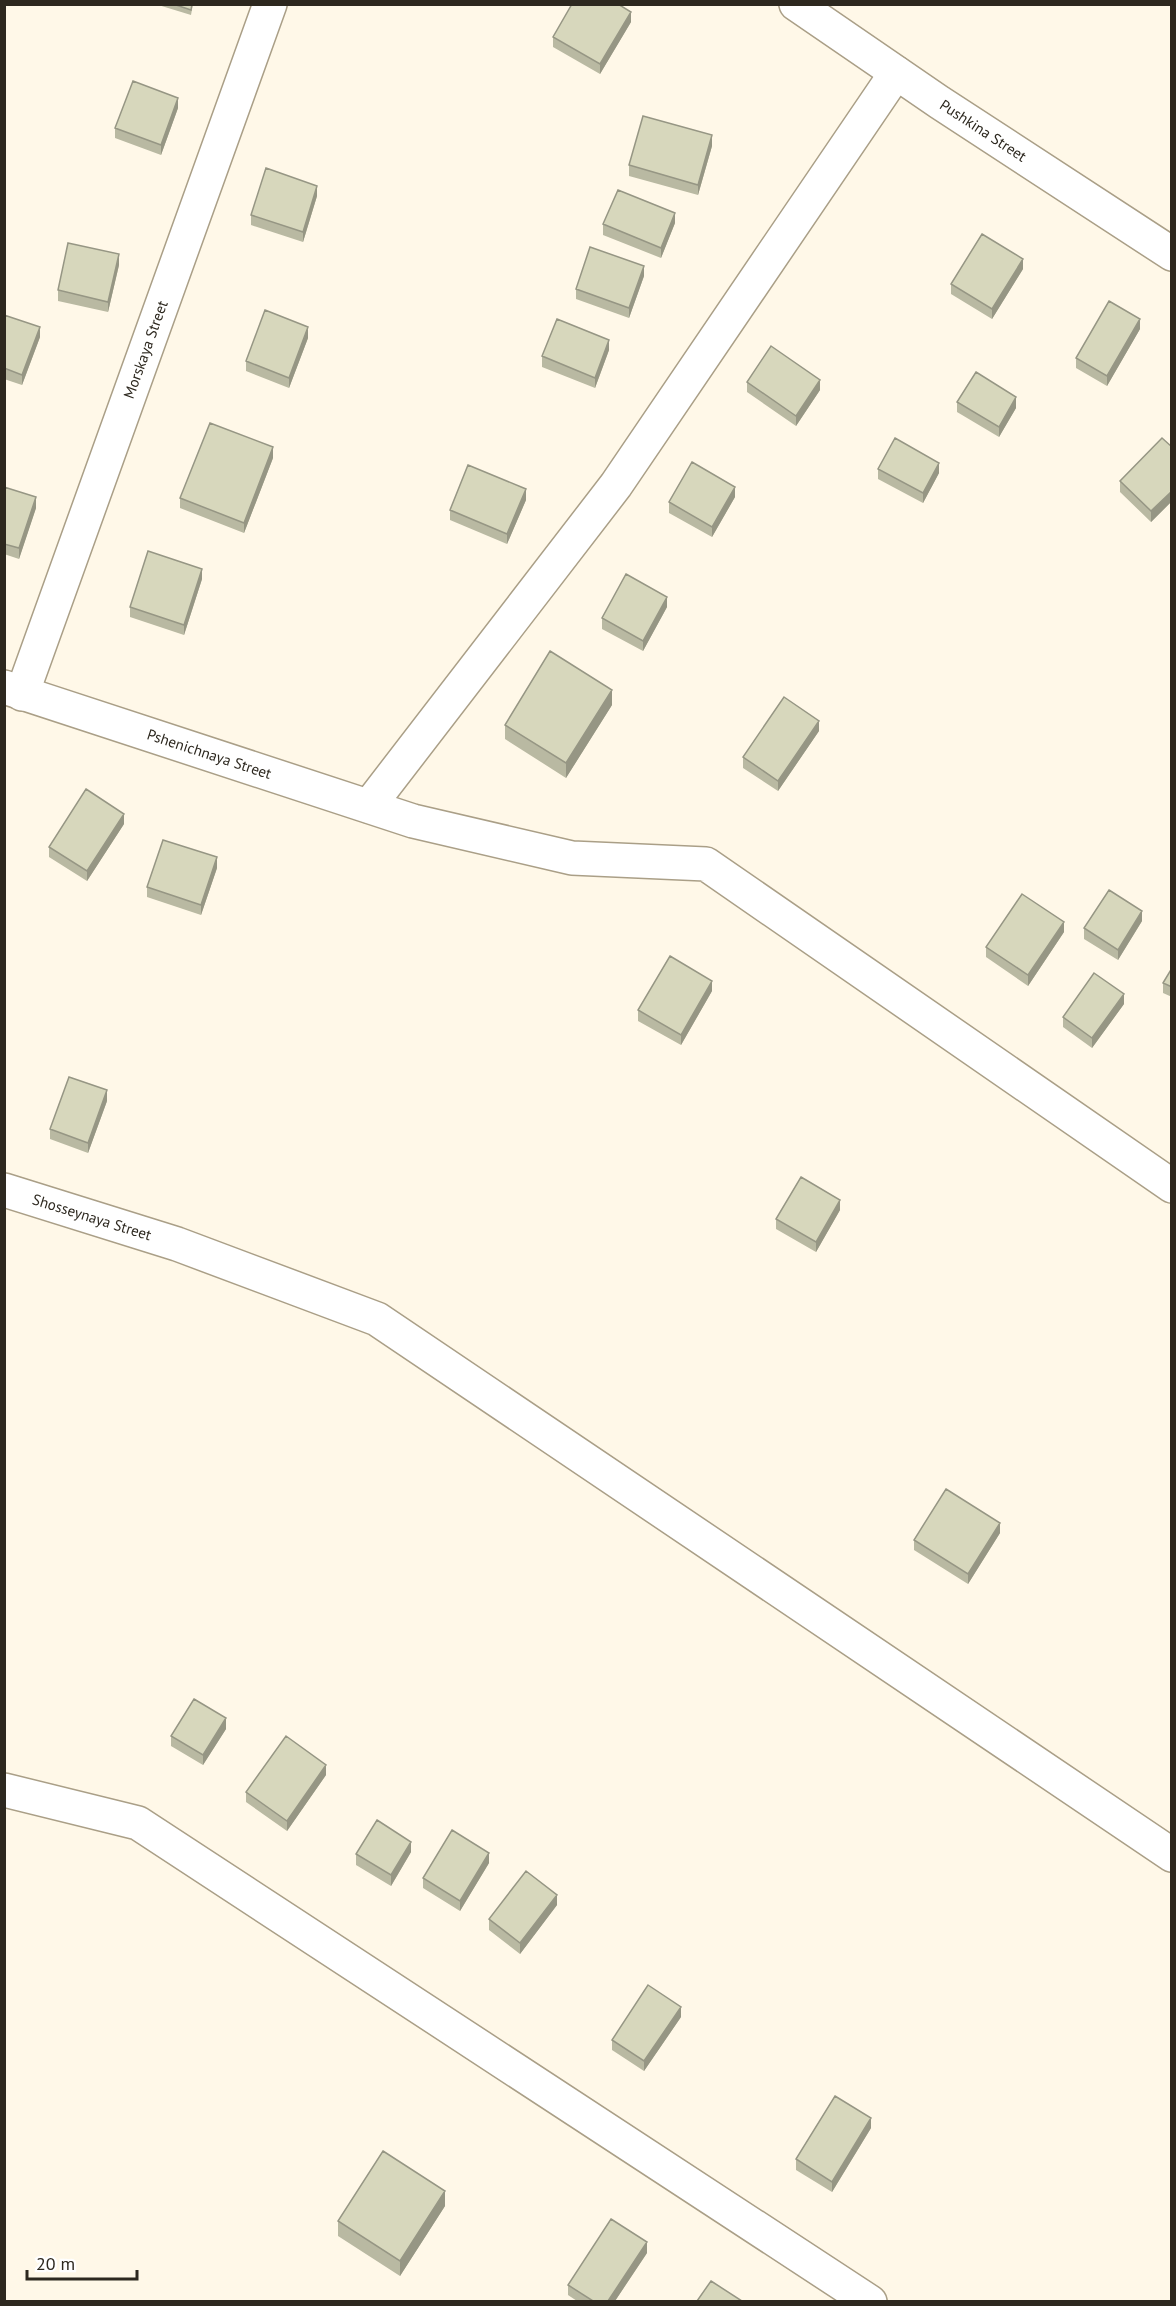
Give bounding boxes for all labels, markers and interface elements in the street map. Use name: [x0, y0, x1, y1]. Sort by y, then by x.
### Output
street label: Pushkina Street: [936, 95, 1030, 166]
street label: Morskaya Street: [119, 298, 172, 401]
street label: Pshenichnaya Street: [145, 725, 274, 783]
street label: Shosseynaya Street: [30, 1189, 154, 1244]
scale bar: [27, 2243, 136, 2281]
text: 20 m: [36, 2252, 75, 2275]

